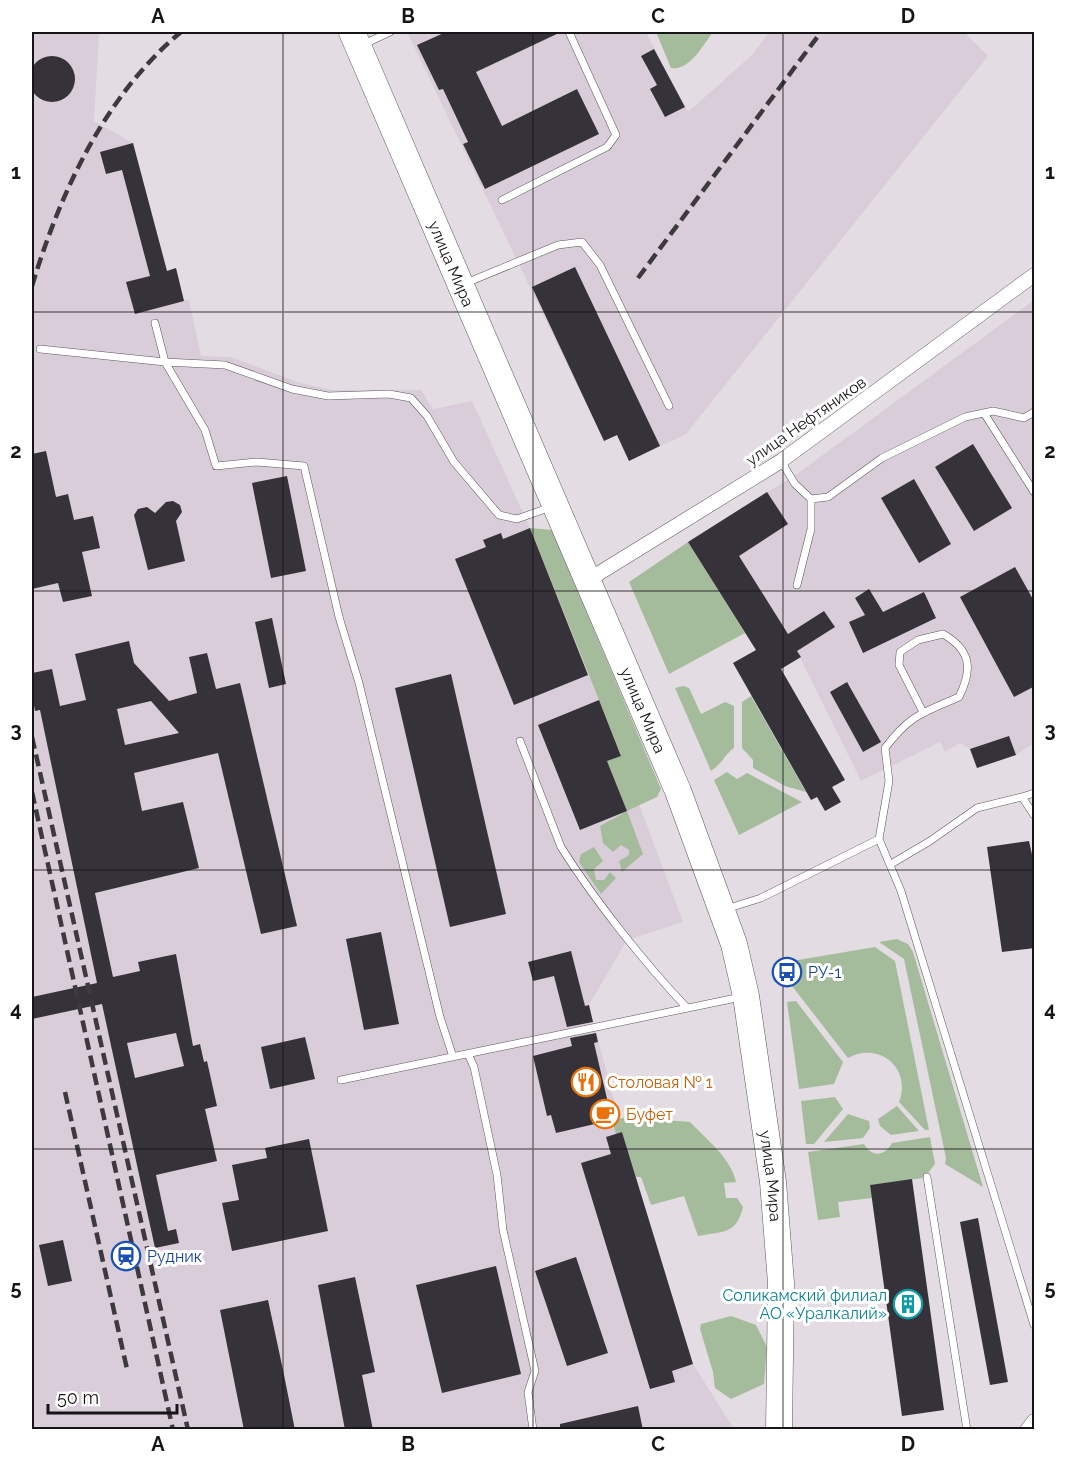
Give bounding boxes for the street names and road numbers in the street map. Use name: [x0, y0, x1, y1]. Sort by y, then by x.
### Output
street label: улица Мира: [425, 218, 478, 309]
street label: улица Нефтяников: [742, 372, 870, 470]
street label: улица Мира: [616, 664, 670, 756]
street label: улица Мира: [756, 1129, 786, 1222]

